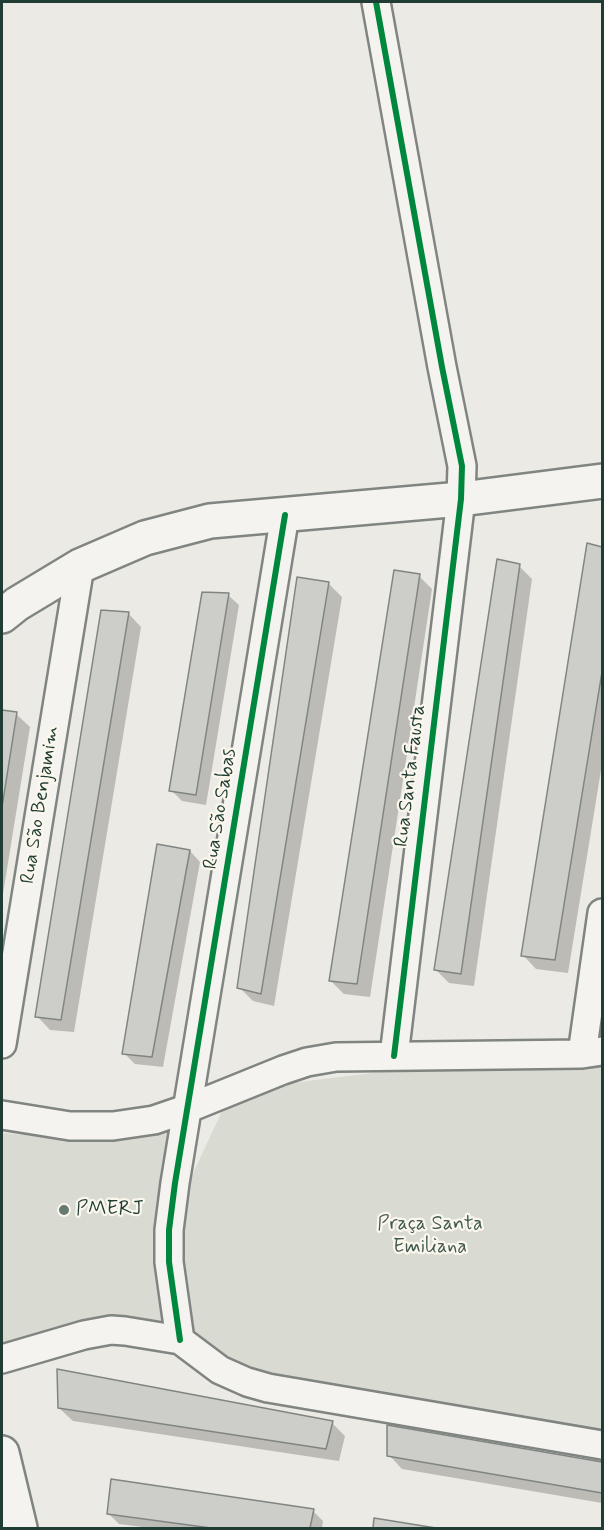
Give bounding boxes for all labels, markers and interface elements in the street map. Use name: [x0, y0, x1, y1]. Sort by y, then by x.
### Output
street label: Rua Santa Fausta: [390, 703, 432, 849]
street label: Rua São Benjamim: [17, 724, 65, 886]
street label: Rua São Sabas: [200, 747, 242, 871]
place label: PMERJ: [76, 1198, 144, 1222]
marker: PMERJ: [57, 1203, 71, 1217]
park label: Praça Santa Emiliana: [377, 1213, 483, 1260]

